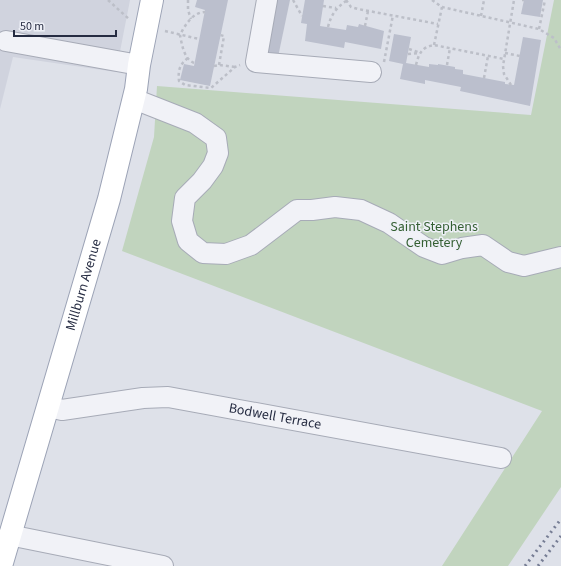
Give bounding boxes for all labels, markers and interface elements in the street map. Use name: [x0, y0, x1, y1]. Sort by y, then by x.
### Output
scale bar: [14, 12, 116, 38]
text: 50 m: [20, 18, 44, 35]
park label: Saint Stephens Cemetery: [390, 217, 478, 253]
street label: Millburn Avenue: [61, 237, 107, 333]
street label: Bodwell Terrace: [227, 398, 323, 435]

